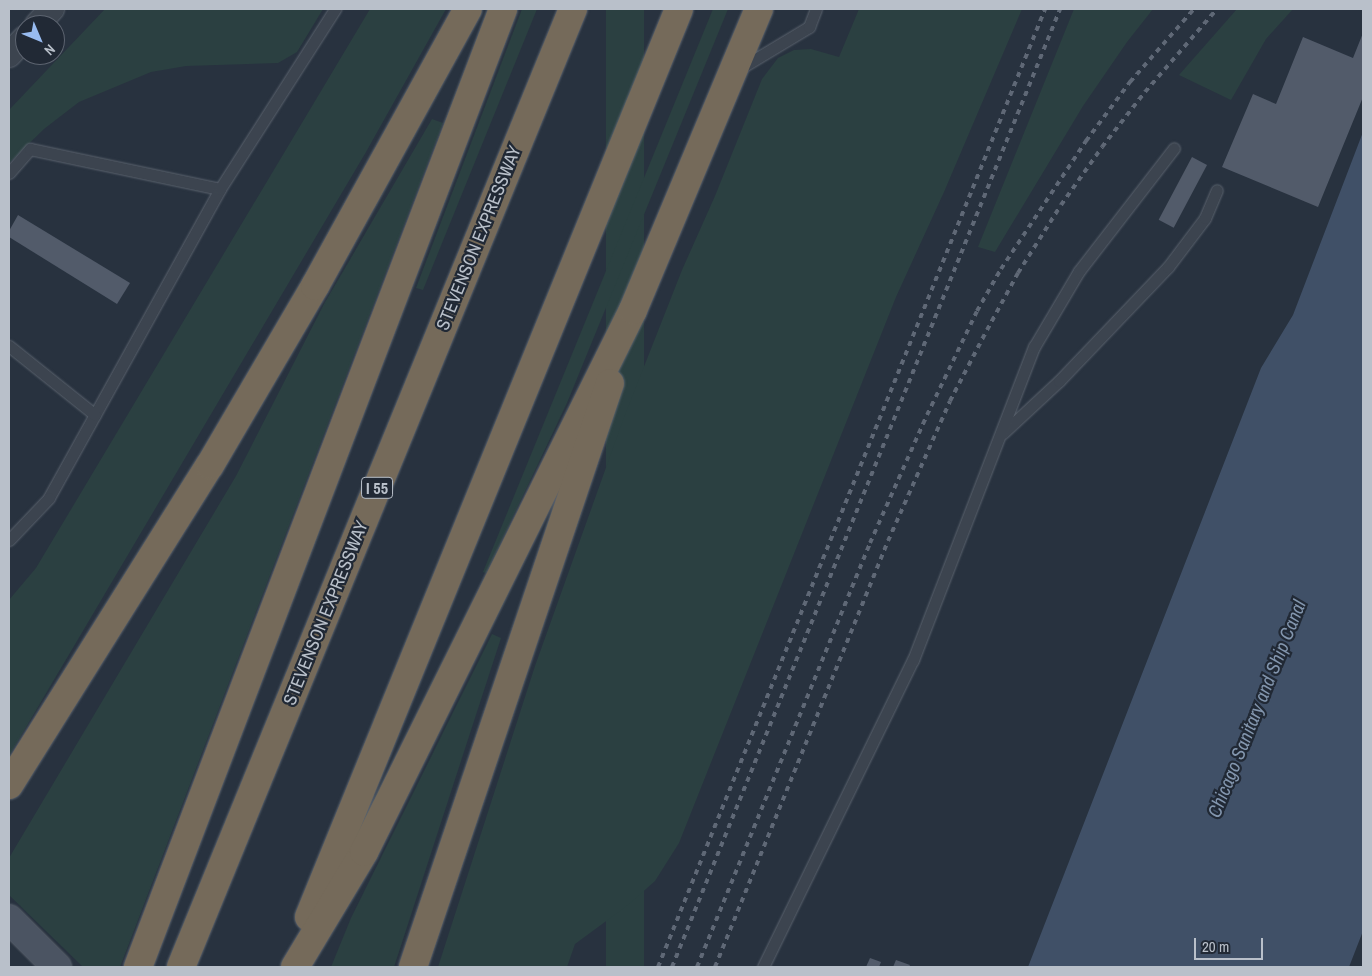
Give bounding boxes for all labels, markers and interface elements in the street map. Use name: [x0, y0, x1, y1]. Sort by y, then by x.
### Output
north arrow: [15, 15, 65, 65]
text: N: [41, 41, 59, 59]
street label: STEVENSON EXPRESSWAY: [432, 143, 526, 333]
road number: I 55: [361, 474, 393, 502]
street label: STEVENSON EXPRESSWAY: [279, 518, 373, 708]
water label: Chicago Sanitary and Ship Canal: [1203, 597, 1311, 821]
scale bar: [1197, 928, 1266, 960]
text: 20 m: [1202, 936, 1229, 957]

